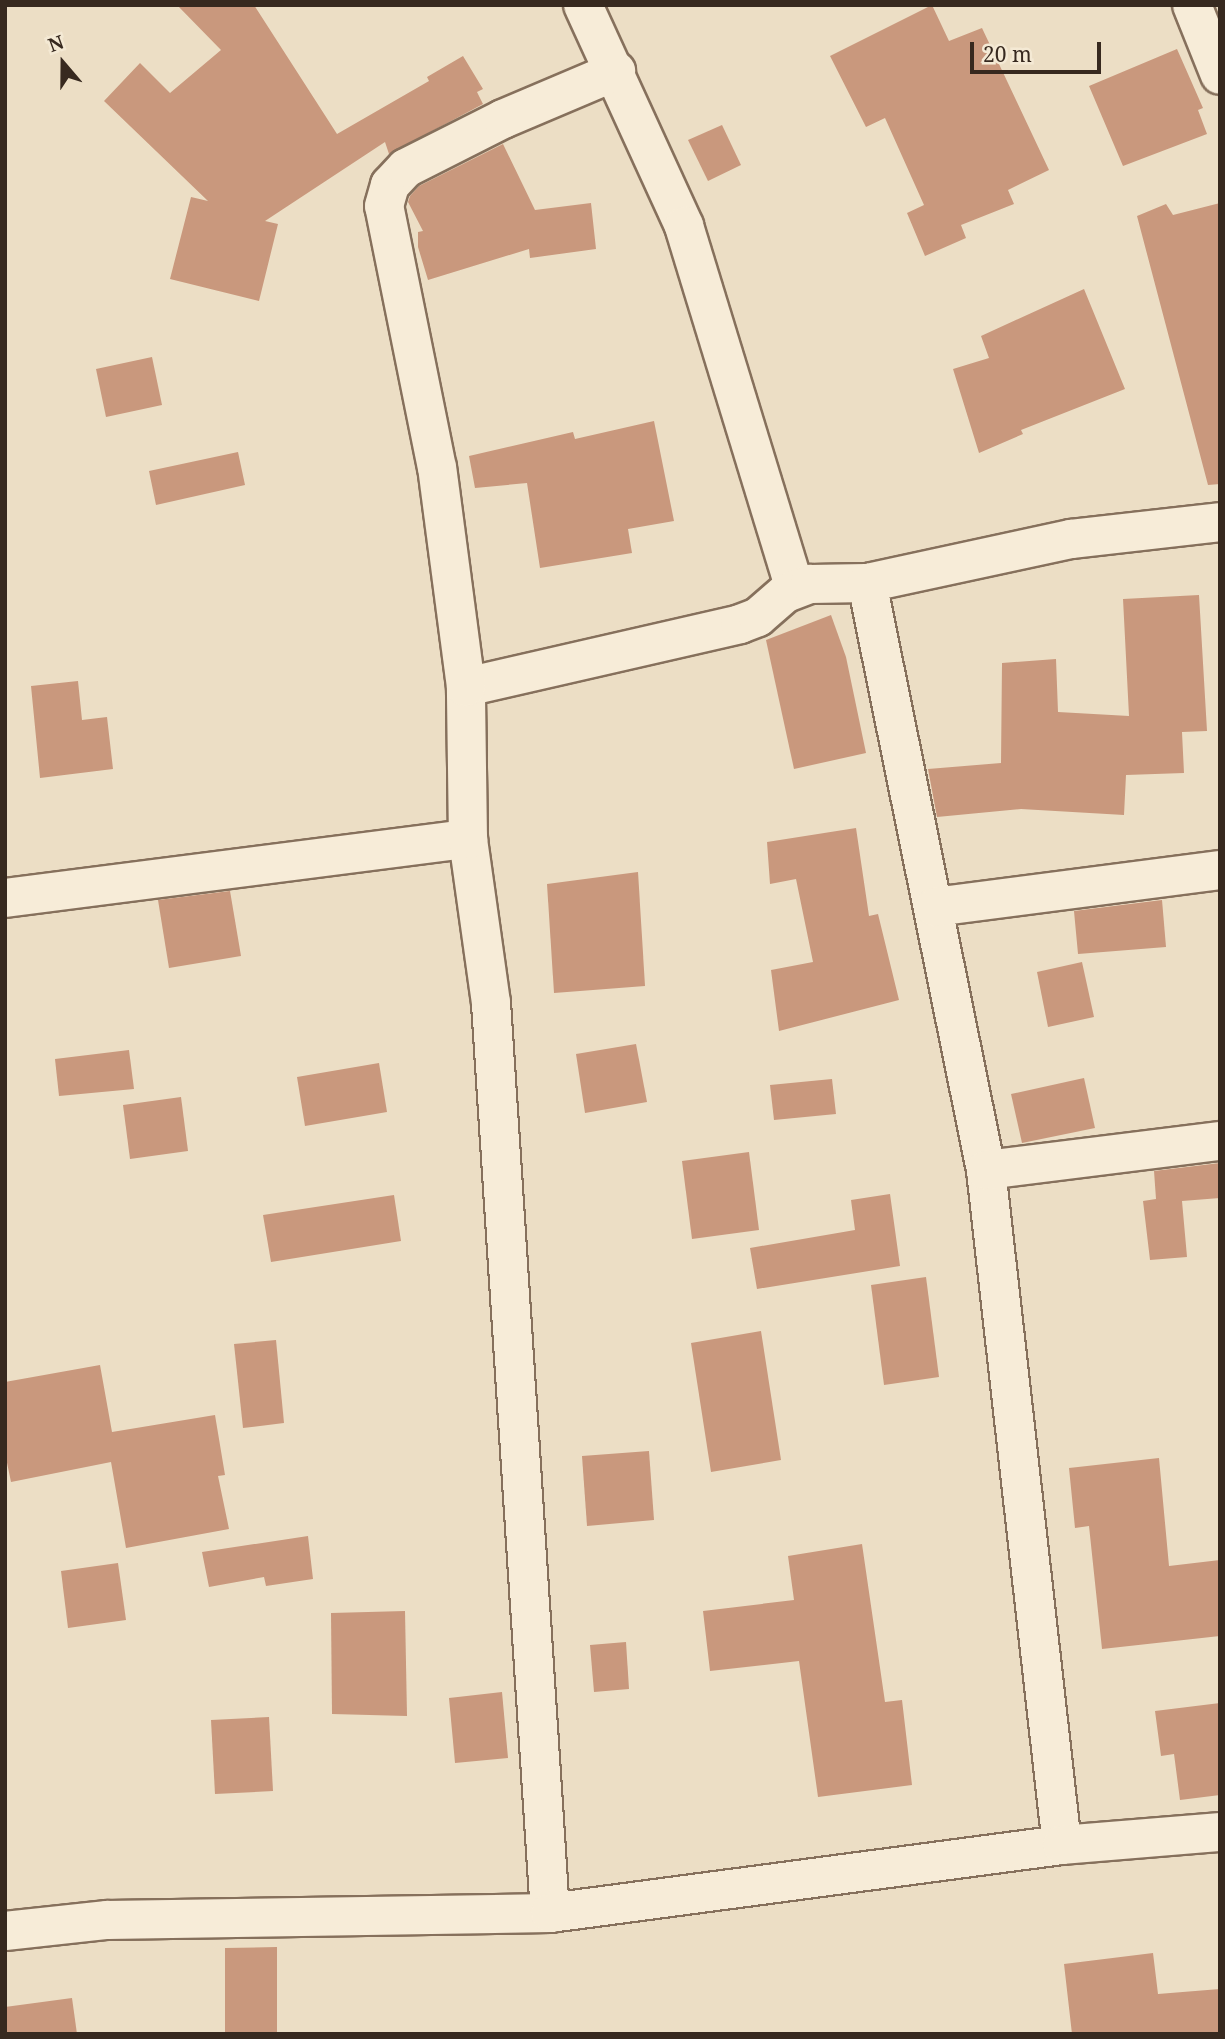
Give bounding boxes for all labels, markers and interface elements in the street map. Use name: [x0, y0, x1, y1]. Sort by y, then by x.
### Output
north arrow: [28, 28, 98, 98]
text: N: [44, 28, 67, 58]
scale bar: [973, 28, 1104, 72]
text: 20 m: [983, 40, 1032, 68]

